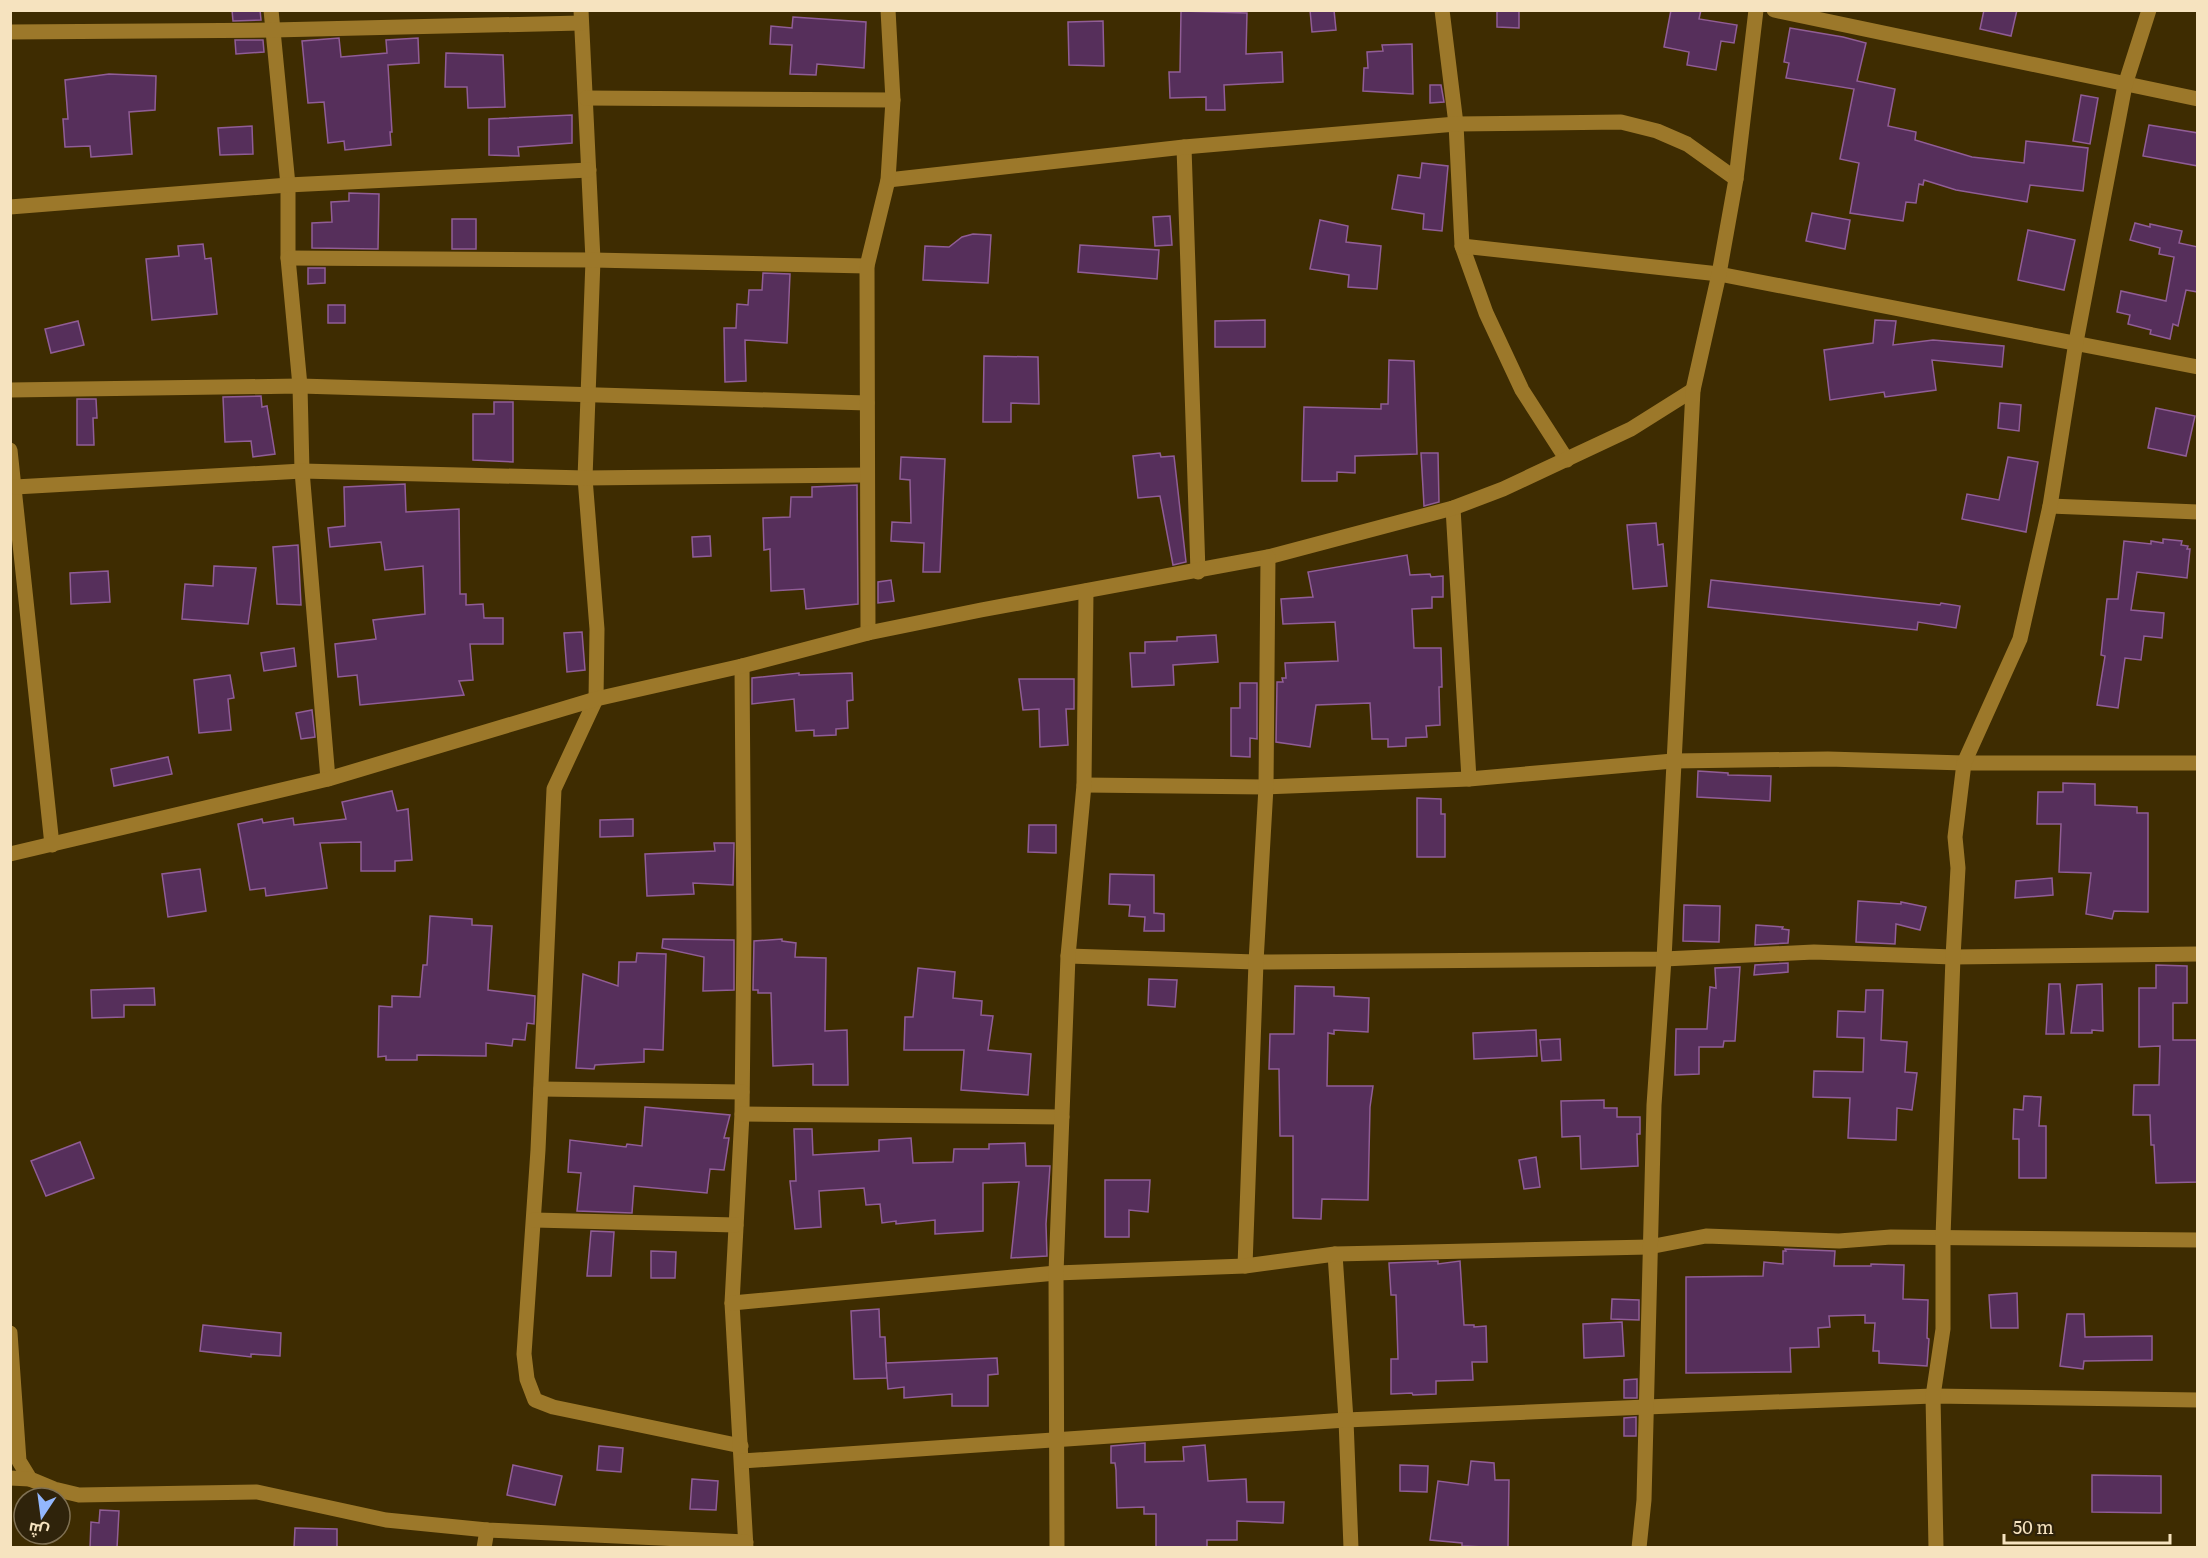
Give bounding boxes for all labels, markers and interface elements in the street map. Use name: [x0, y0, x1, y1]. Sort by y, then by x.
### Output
north arrow: [12, 1486, 72, 1546]
scale bar: [2004, 1507, 2170, 1545]
text: 50 m: [2013, 1513, 2054, 1540]
text: ش: [26, 1518, 51, 1546]

